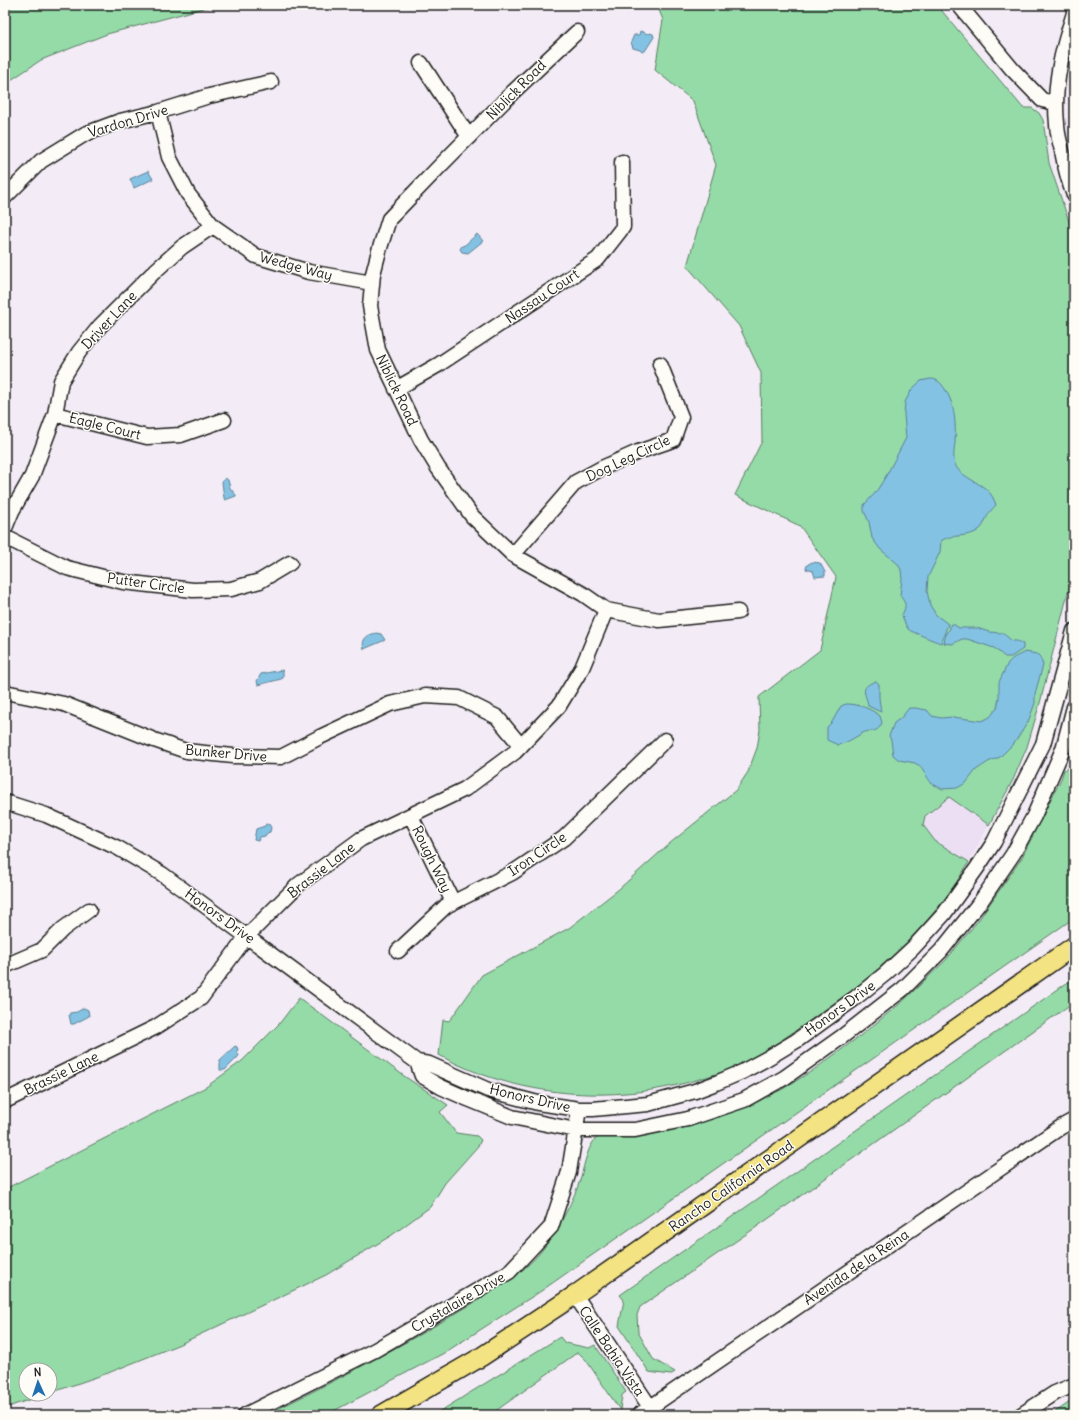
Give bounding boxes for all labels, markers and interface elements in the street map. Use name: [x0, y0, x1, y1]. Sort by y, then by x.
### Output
street label: Niblick Road: [482, 56, 550, 124]
street label: Vardon Drive: [86, 100, 170, 142]
street label: Wedge Way: [258, 248, 334, 284]
street label: Nassau Court: [502, 265, 583, 327]
street label: Driver Lane: [77, 287, 141, 353]
street label: Niblick Road: [372, 351, 422, 429]
street label: Eagle Court: [67, 408, 143, 444]
street label: Dog Leg Circle: [583, 431, 673, 485]
street label: Putter Circle: [106, 569, 186, 597]
street label: Bunker Drive: [184, 740, 268, 766]
street label: Rough Way: [408, 823, 456, 895]
street label: Iron Circle: [504, 828, 570, 880]
street label: Brassie Lane: [284, 838, 358, 902]
street label: Honors Drive: [181, 884, 259, 948]
street label: Honors Drive: [801, 976, 879, 1040]
street label: Brassie Lane: [21, 1047, 101, 1099]
street label: Honors Drive: [488, 1080, 572, 1116]
street label: Rancho California Road: [665, 1136, 797, 1236]
street label: Avenida de la Reina: [800, 1225, 912, 1309]
street label: Crystalaire Drive: [408, 1268, 508, 1336]
street label: Calle Bahia Vista: [575, 1302, 649, 1400]
north arrow: [18, 1362, 58, 1402]
text: N: [33, 1365, 42, 1379]

